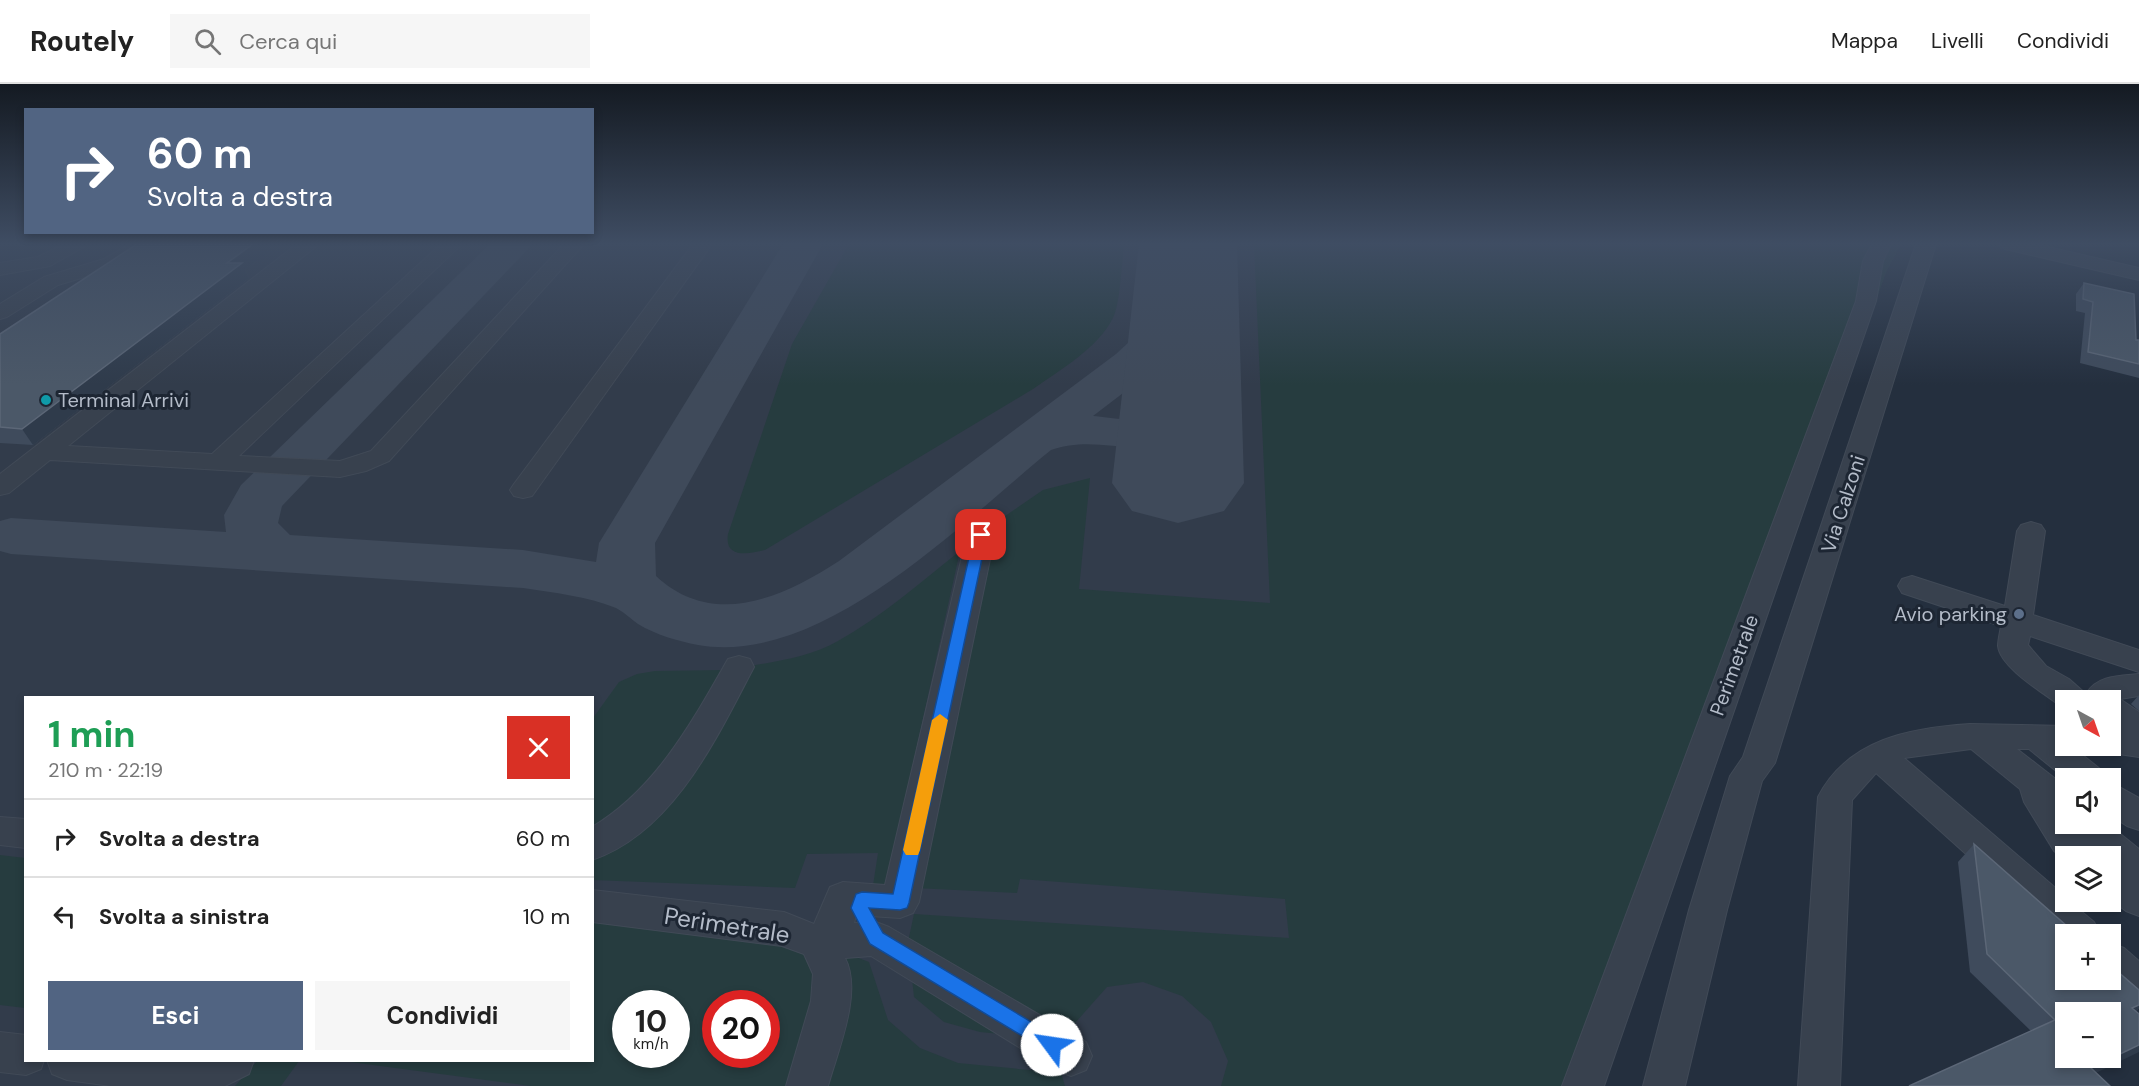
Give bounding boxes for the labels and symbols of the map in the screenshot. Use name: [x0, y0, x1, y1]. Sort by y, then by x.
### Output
place label: Terminal Arrivi: [58, 387, 189, 413]
marker: Terminal Arrivi: [39, 393, 53, 407]
street label: Via Calzoni: [1815, 452, 1871, 556]
pin: [955, 509, 1006, 560]
place label: Avio parking: [1894, 601, 2007, 627]
marker: Avio parking: [2012, 607, 2026, 621]
street label: Perimetrale: [1704, 611, 1764, 719]
north arrow: [2055, 690, 2121, 756]
street label: Perimetrale: [662, 900, 792, 950]
speed limit sign: 20: [702, 990, 780, 1068]
position arrow: [1020, 1013, 1084, 1077]

